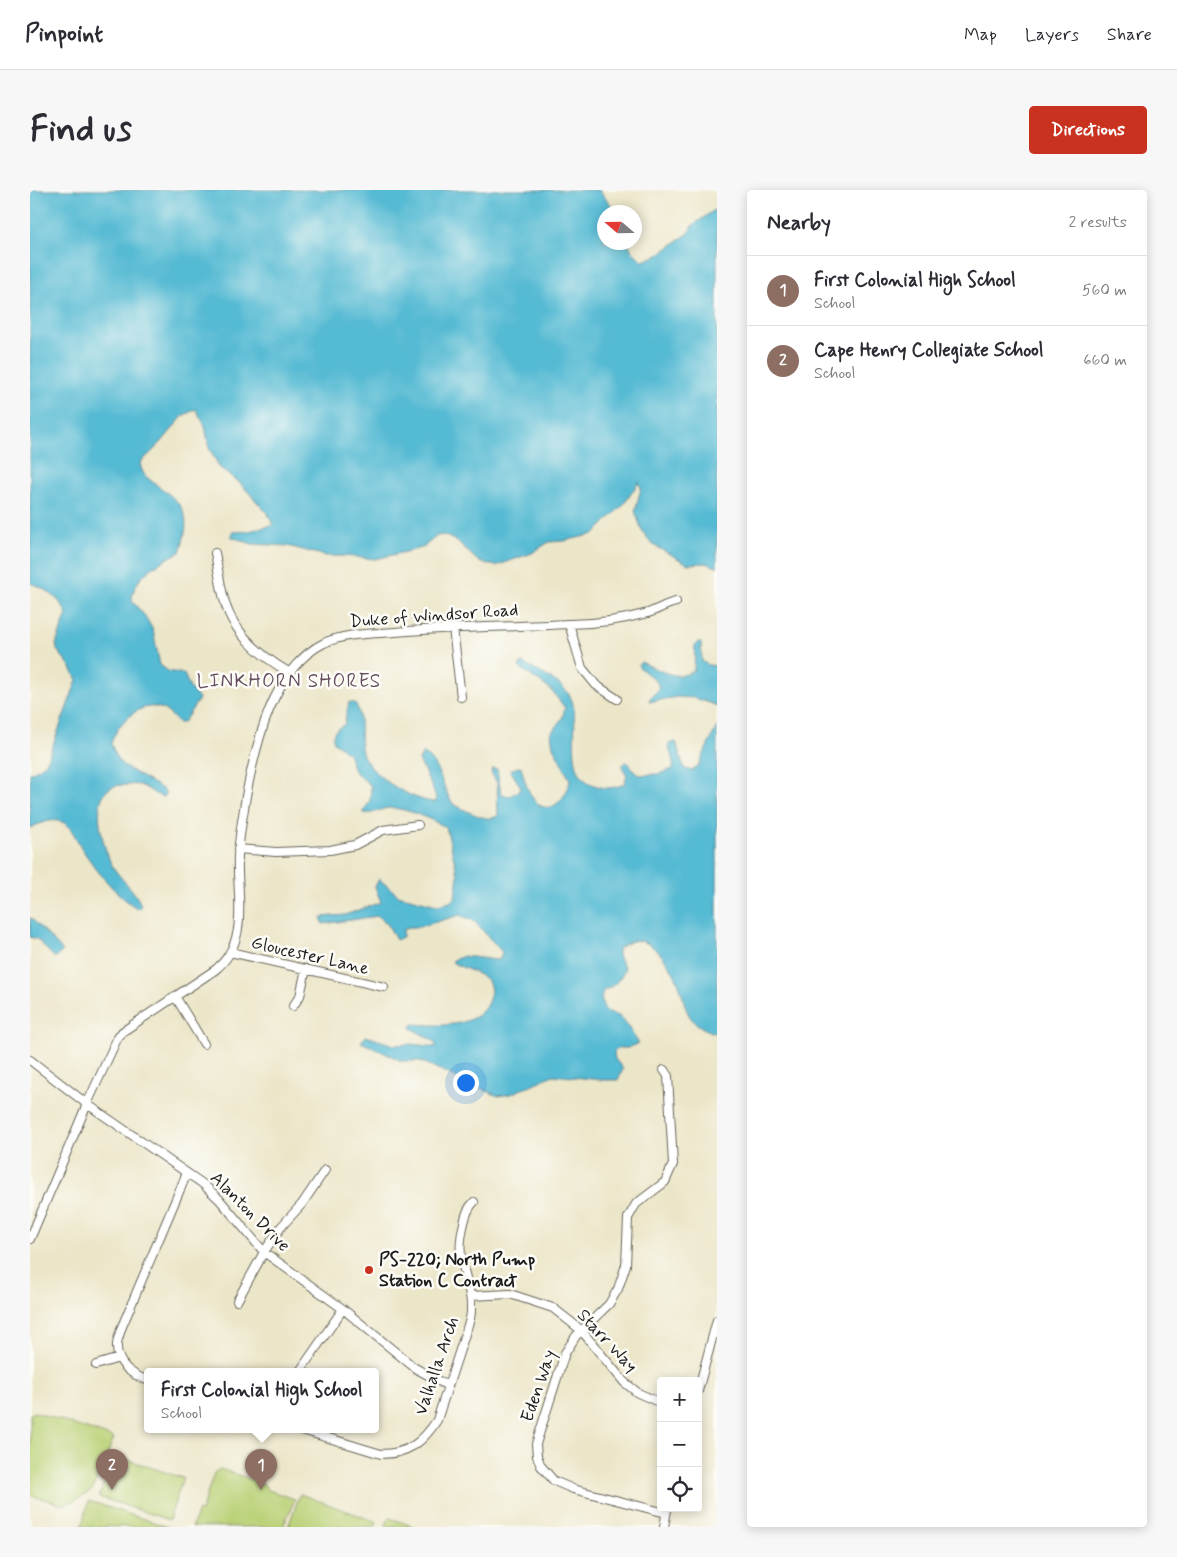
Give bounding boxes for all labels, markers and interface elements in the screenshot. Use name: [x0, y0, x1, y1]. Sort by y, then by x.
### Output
text: Pinpoint: [25, 19, 103, 50]
text: Map: [964, 23, 997, 47]
text: Layers: [1025, 23, 1079, 47]
text: Share: [1107, 23, 1152, 47]
button: Directions: [1029, 106, 1147, 154]
text: Find us: [30, 107, 132, 153]
north arrow: [597, 205, 642, 250]
text: Nearby: [767, 209, 831, 237]
text: 2 results: [1069, 212, 1127, 233]
text: First Colonial High School: [814, 268, 1016, 293]
text: 1: [779, 280, 787, 301]
text: 560 m: [1082, 280, 1127, 301]
text: School: [814, 293, 855, 314]
text: Cape Henry Collegiate School: [814, 338, 1043, 363]
text: 2: [779, 350, 787, 371]
text: 660 m: [1083, 350, 1127, 371]
text: School: [814, 363, 855, 384]
street label: Duke of Windsor Road: [349, 598, 519, 634]
district label: LINKHORN SHORES: [197, 669, 381, 694]
street label: Gloucester Lane: [249, 931, 371, 981]
your location: [453, 1070, 479, 1096]
street label: Alanton Drive: [205, 1167, 295, 1257]
place label: PS-220; North Pump Station C Contract: [379, 1248, 535, 1293]
marker: PS-220; North Pump Station C Contract: [363, 1264, 375, 1276]
street label: Starr Way: [571, 1304, 643, 1378]
street label: Valhalla Arch: [409, 1313, 465, 1419]
street label: Eden Way: [515, 1347, 563, 1425]
popup: [144, 1368, 379, 1433]
map controls: [657, 1377, 702, 1512]
button: +: [657, 1377, 702, 1422]
text: First Colonial High School: [161, 1378, 362, 1403]
text: School: [161, 1403, 202, 1424]
button: −: [657, 1422, 702, 1467]
pin: 2: [96, 1449, 128, 1490]
pin: 1: [245, 1449, 277, 1490]
button: locate: [657, 1467, 702, 1512]

